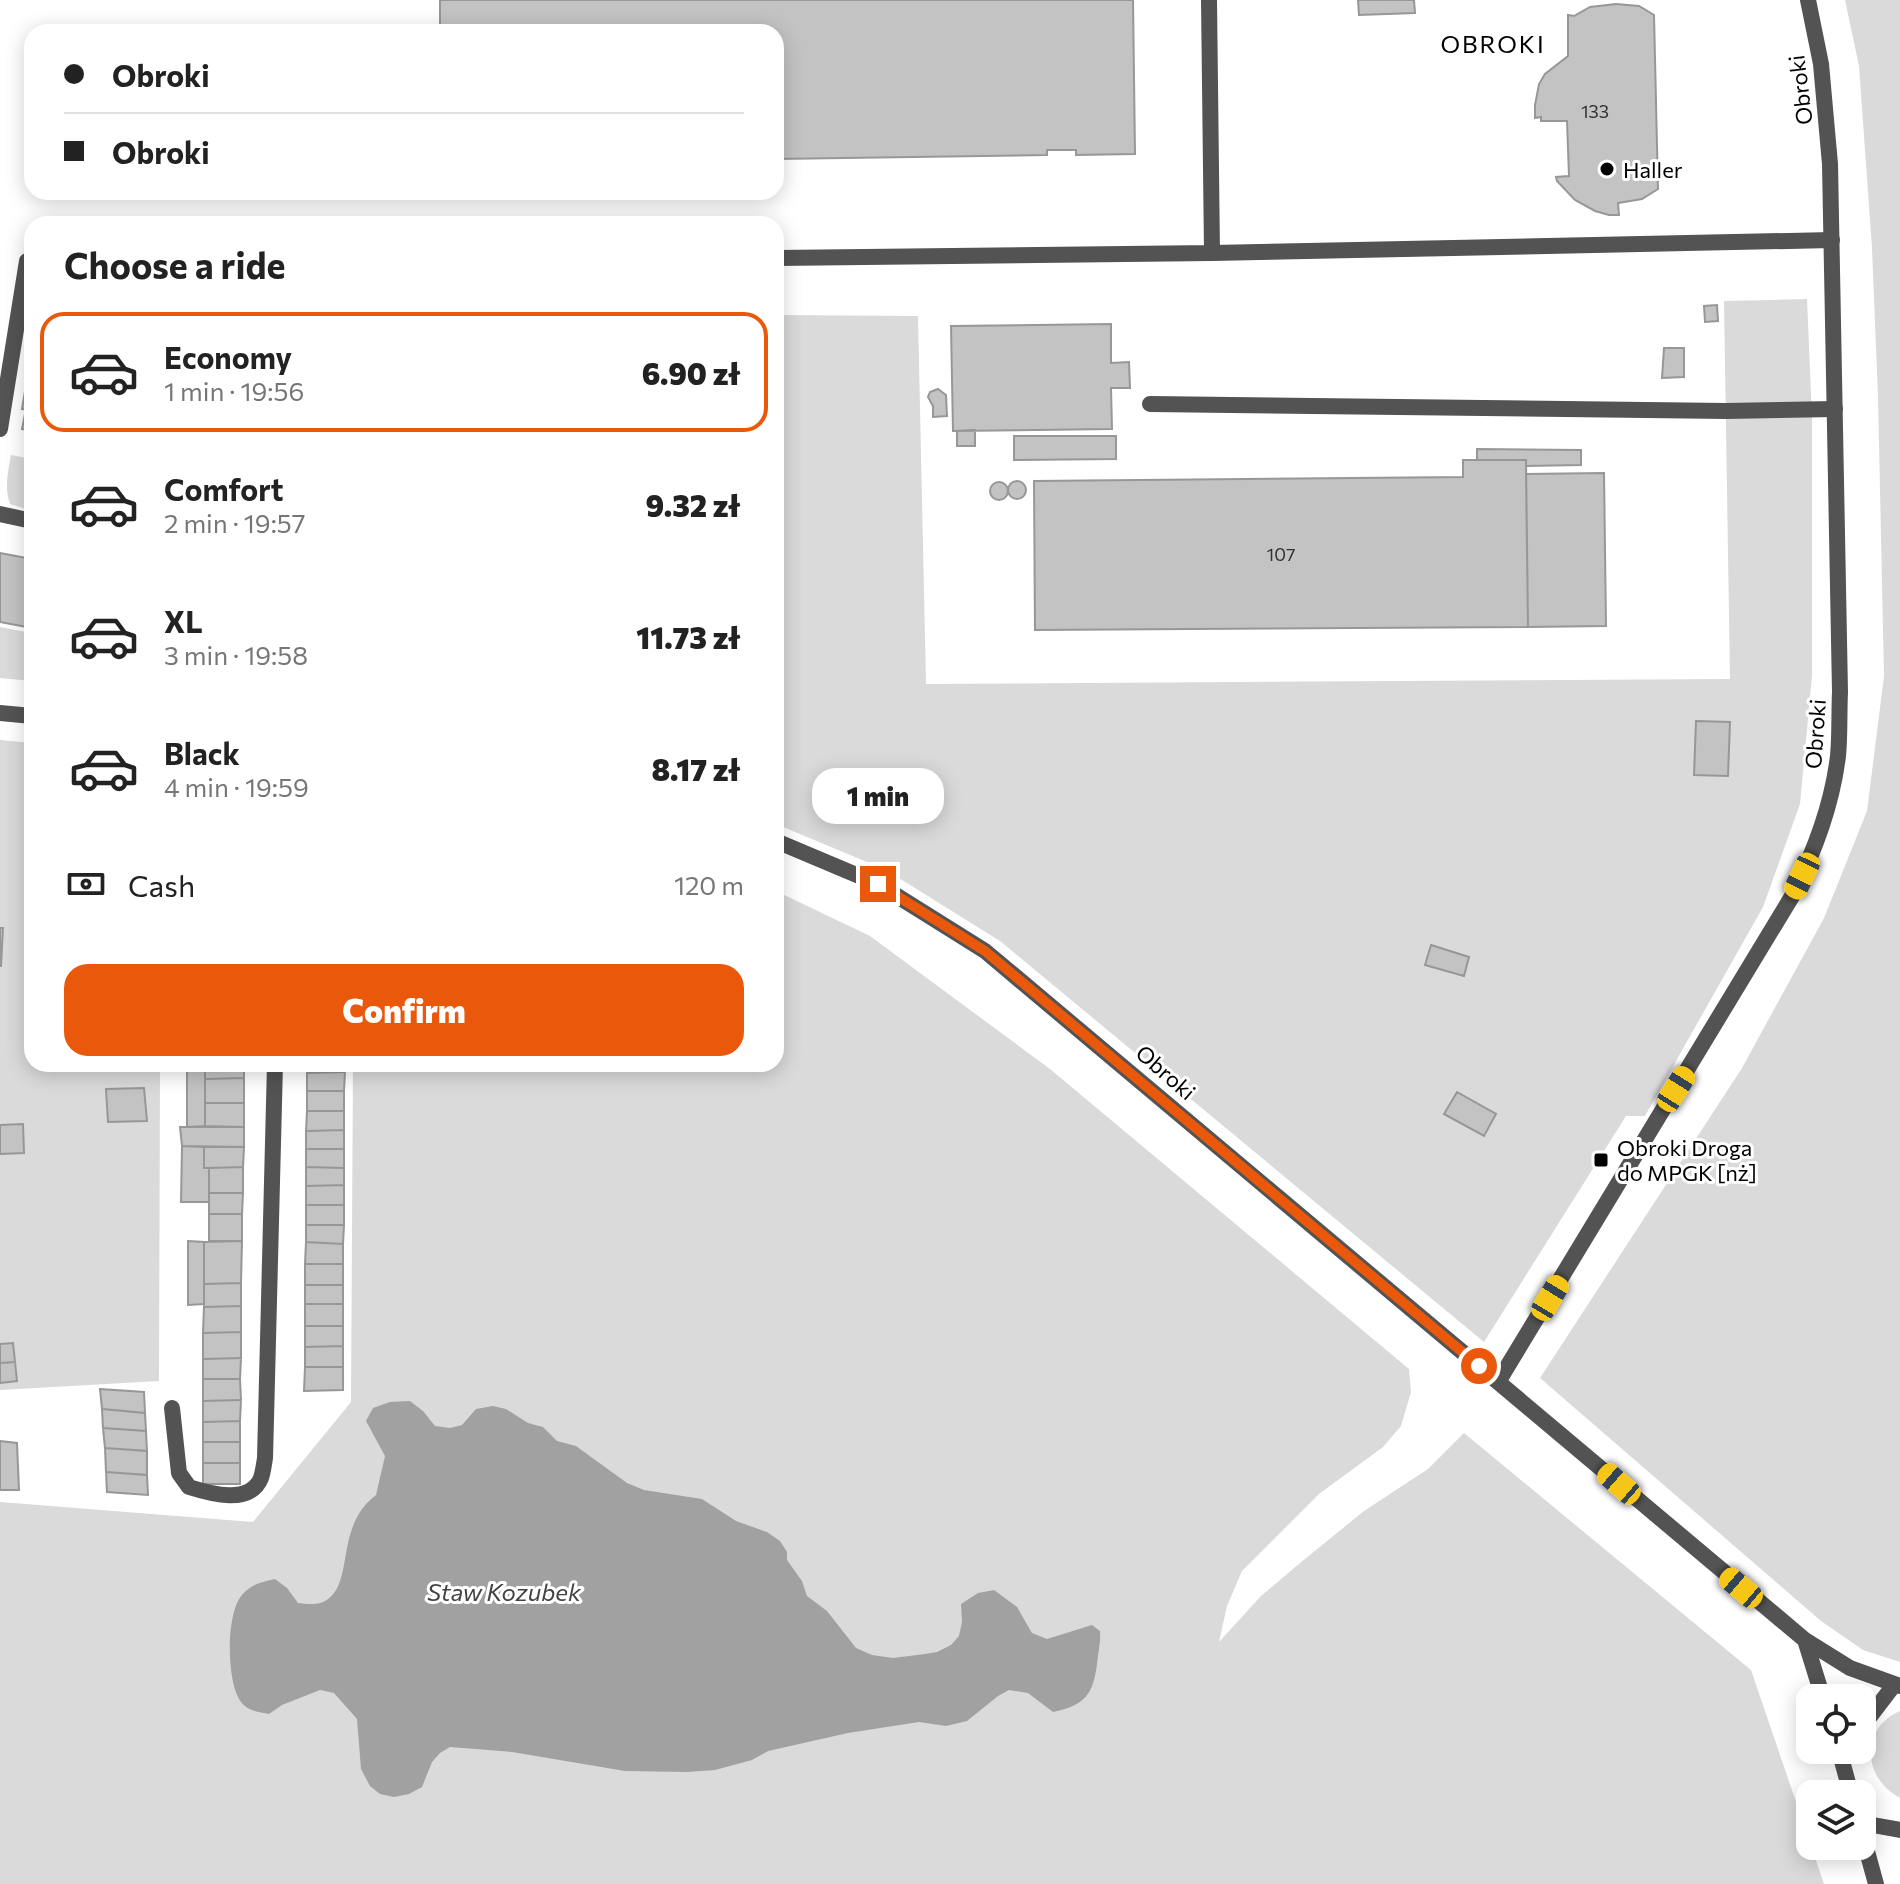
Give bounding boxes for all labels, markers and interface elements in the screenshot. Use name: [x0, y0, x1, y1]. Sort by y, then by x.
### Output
district label: OBROKI: [1440, 29, 1546, 58]
street label: Obroki: [1782, 54, 1818, 126]
text: Obroki: [112, 56, 210, 93]
house number: 133: [1581, 100, 1609, 122]
text: Obroki: [112, 133, 210, 170]
place label: Haller: [1623, 156, 1683, 183]
marker: Haller: [1598, 160, 1616, 178]
text: Choose a ride: [64, 242, 285, 286]
icon: car: [68, 336, 140, 408]
text: Economy: [164, 338, 292, 375]
text: 6.90 zł: [642, 354, 740, 391]
text: 1 min · 19:56: [164, 375, 304, 406]
icon: car: [68, 468, 140, 540]
text: Comfort: [164, 470, 283, 507]
text: 9.32 zł: [645, 486, 740, 523]
text: 2 min · 19:57: [164, 507, 305, 538]
house number: 107: [1267, 543, 1295, 565]
icon: car: [68, 600, 140, 672]
text: XL: [164, 602, 203, 639]
text: 11.73 zł: [636, 618, 740, 655]
text: 3 min · 19:58: [164, 639, 308, 670]
street label: Obroki: [1799, 698, 1831, 770]
icon: car: [68, 732, 140, 804]
text: Black: [164, 734, 240, 771]
text: 8.17 zł: [652, 750, 740, 787]
callout: 1 min: [812, 768, 944, 824]
text: 4 min · 19:59: [164, 771, 309, 802]
text: 1 min: [847, 780, 909, 811]
car: [1781, 849, 1823, 903]
icon: cash: [64, 862, 108, 906]
text: Cash: [128, 866, 195, 903]
route end: [860, 866, 896, 902]
text: 120 m: [674, 869, 744, 900]
button: Confirm: [64, 964, 744, 1056]
street label: Obroki: [1131, 1039, 1201, 1105]
car: [1653, 1062, 1699, 1116]
place label: Obroki Droga do MPGK [nż]: [1617, 1134, 1757, 1186]
marker: Obroki Droga do MPGK [nż]: [1592, 1151, 1610, 1169]
car: [1527, 1271, 1573, 1325]
route start: [1461, 1348, 1497, 1384]
car: [1593, 1459, 1645, 1509]
car: [1715, 1563, 1767, 1613]
water label: Staw Kozubek: [427, 1577, 582, 1606]
map controls: [1796, 1684, 1876, 1860]
button: locate: [1796, 1684, 1876, 1764]
button: layers: [1796, 1780, 1876, 1860]

